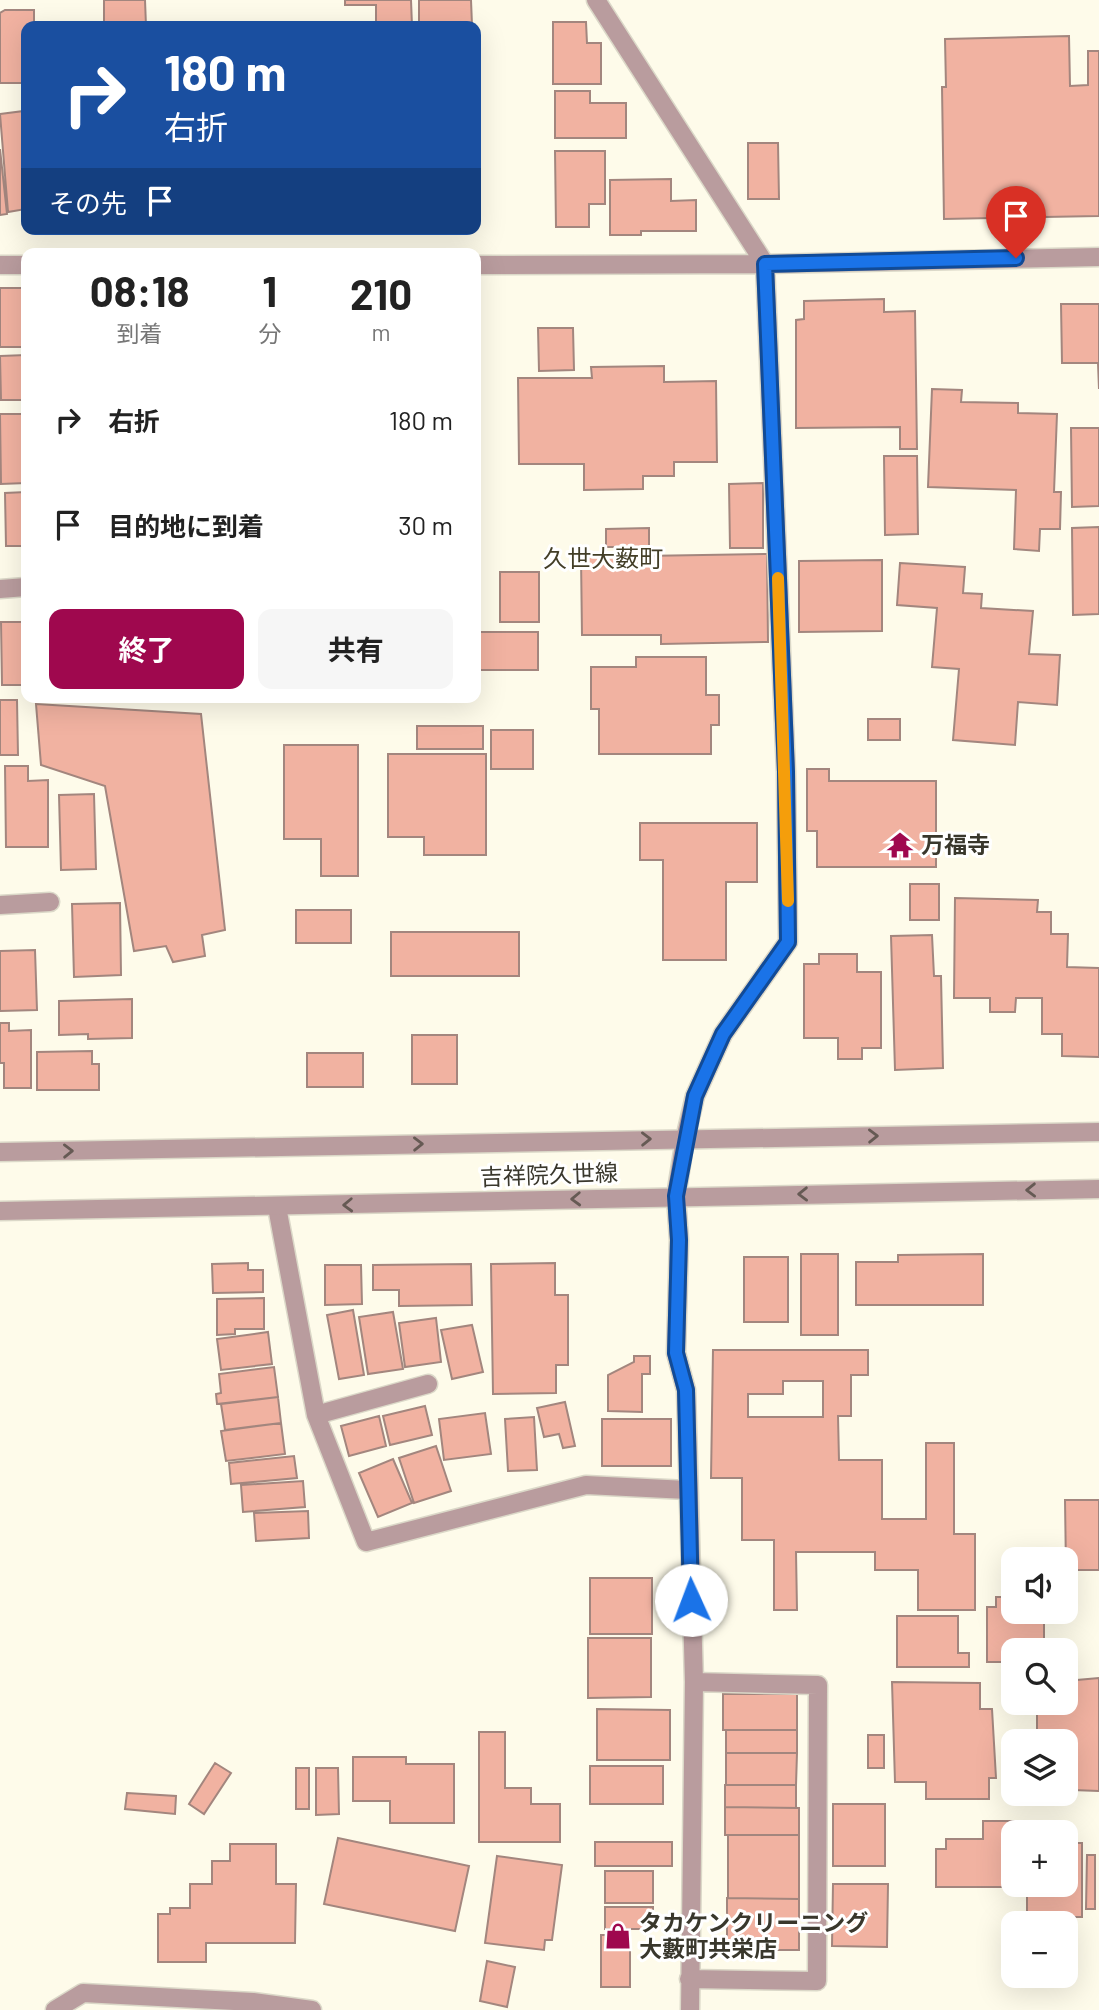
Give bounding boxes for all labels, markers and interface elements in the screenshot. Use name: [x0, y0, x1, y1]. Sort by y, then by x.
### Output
text: 180 m: [164, 42, 287, 101]
icon: right: [49, 49, 140, 140]
text: 右折: [164, 107, 228, 145]
icon: arrive: [141, 182, 179, 220]
pin: [986, 186, 1046, 258]
text: その先: [49, 187, 127, 218]
icon: arrive: [997, 197, 1035, 235]
text: 08:18: [90, 265, 189, 315]
text: 1: [262, 265, 277, 315]
text: 210: [350, 268, 412, 318]
text: m: [372, 318, 391, 346]
text: 到着: [117, 319, 163, 347]
text: 分: [258, 319, 281, 347]
icon: right: [49, 401, 87, 439]
text: 180 m: [389, 404, 453, 435]
text: 右折: [108, 405, 160, 436]
icon: arrive: [49, 506, 87, 544]
text: 30 m: [398, 509, 453, 540]
text: 目的地に到着: [108, 510, 264, 541]
district label: 久世大薮町: [543, 543, 663, 572]
button: 終了: [49, 609, 244, 689]
button: 共有: [258, 609, 453, 689]
temple icon: 万福寺: [885, 830, 915, 860]
place label: 万福寺: [921, 830, 990, 858]
one-way arrow: [868, 1128, 879, 1144]
one-way arrow: [640, 1132, 651, 1147]
one-way arrow: [413, 1136, 424, 1152]
one-way arrow: [63, 1143, 74, 1159]
street label: 吉祥院久世線: [480, 1158, 618, 1190]
one-way arrow: [1025, 1182, 1036, 1198]
one-way arrow: [798, 1186, 808, 1202]
one-way arrow: [570, 1191, 581, 1207]
one-way arrow: [343, 1197, 353, 1213]
map controls: [1001, 1547, 1078, 1988]
button: sound: [1001, 1547, 1078, 1624]
position arrow: [654, 1563, 728, 1637]
button: search: [1001, 1638, 1078, 1715]
button: layers: [1001, 1729, 1078, 1806]
button: +: [1001, 1820, 1078, 1897]
place label: タカケンクリーニング 大藪町共栄店: [639, 1908, 868, 1962]
button: −: [1001, 1911, 1078, 1988]
shop icon: タカケンクリーニング 大藪町共栄店: [603, 1921, 633, 1951]

